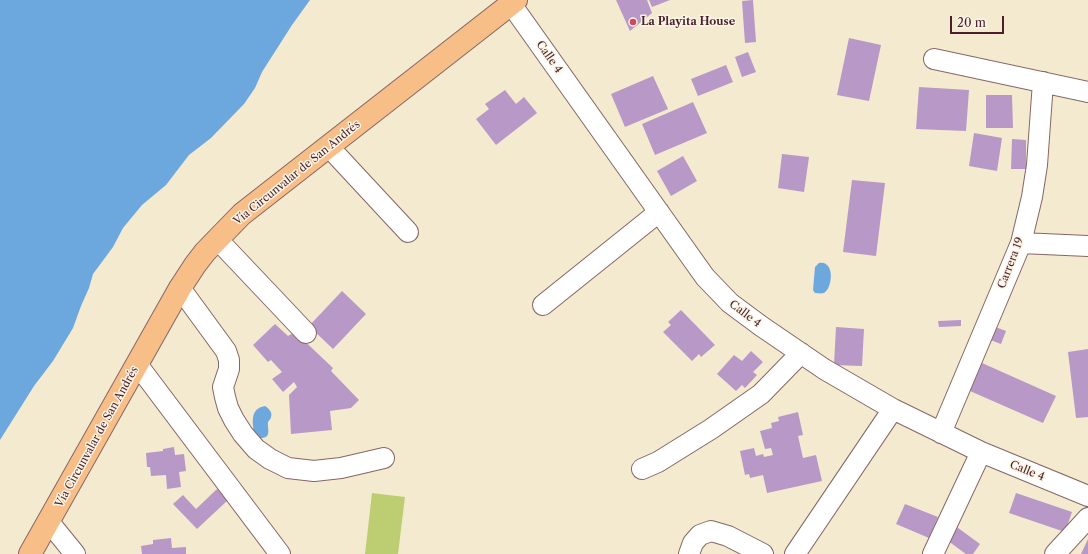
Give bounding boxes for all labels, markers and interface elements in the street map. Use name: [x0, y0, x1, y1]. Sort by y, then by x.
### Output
scale bar: [952, 8, 1006, 34]
place label: La Playita House: [641, 15, 735, 29]
text: 20 m: [957, 15, 986, 30]
marker: La Playita House: [628, 17, 638, 27]
street label: Calle 4: [533, 38, 565, 76]
street label: Vía Circunvalar de San Andrés: [231, 118, 363, 228]
street label: Carrera 19: [995, 235, 1027, 291]
street label: Calle 4: [727, 298, 763, 330]
street label: Vía Circunvalar de San Andrés: [53, 364, 141, 510]
street label: Calle 4: [1008, 458, 1046, 484]

